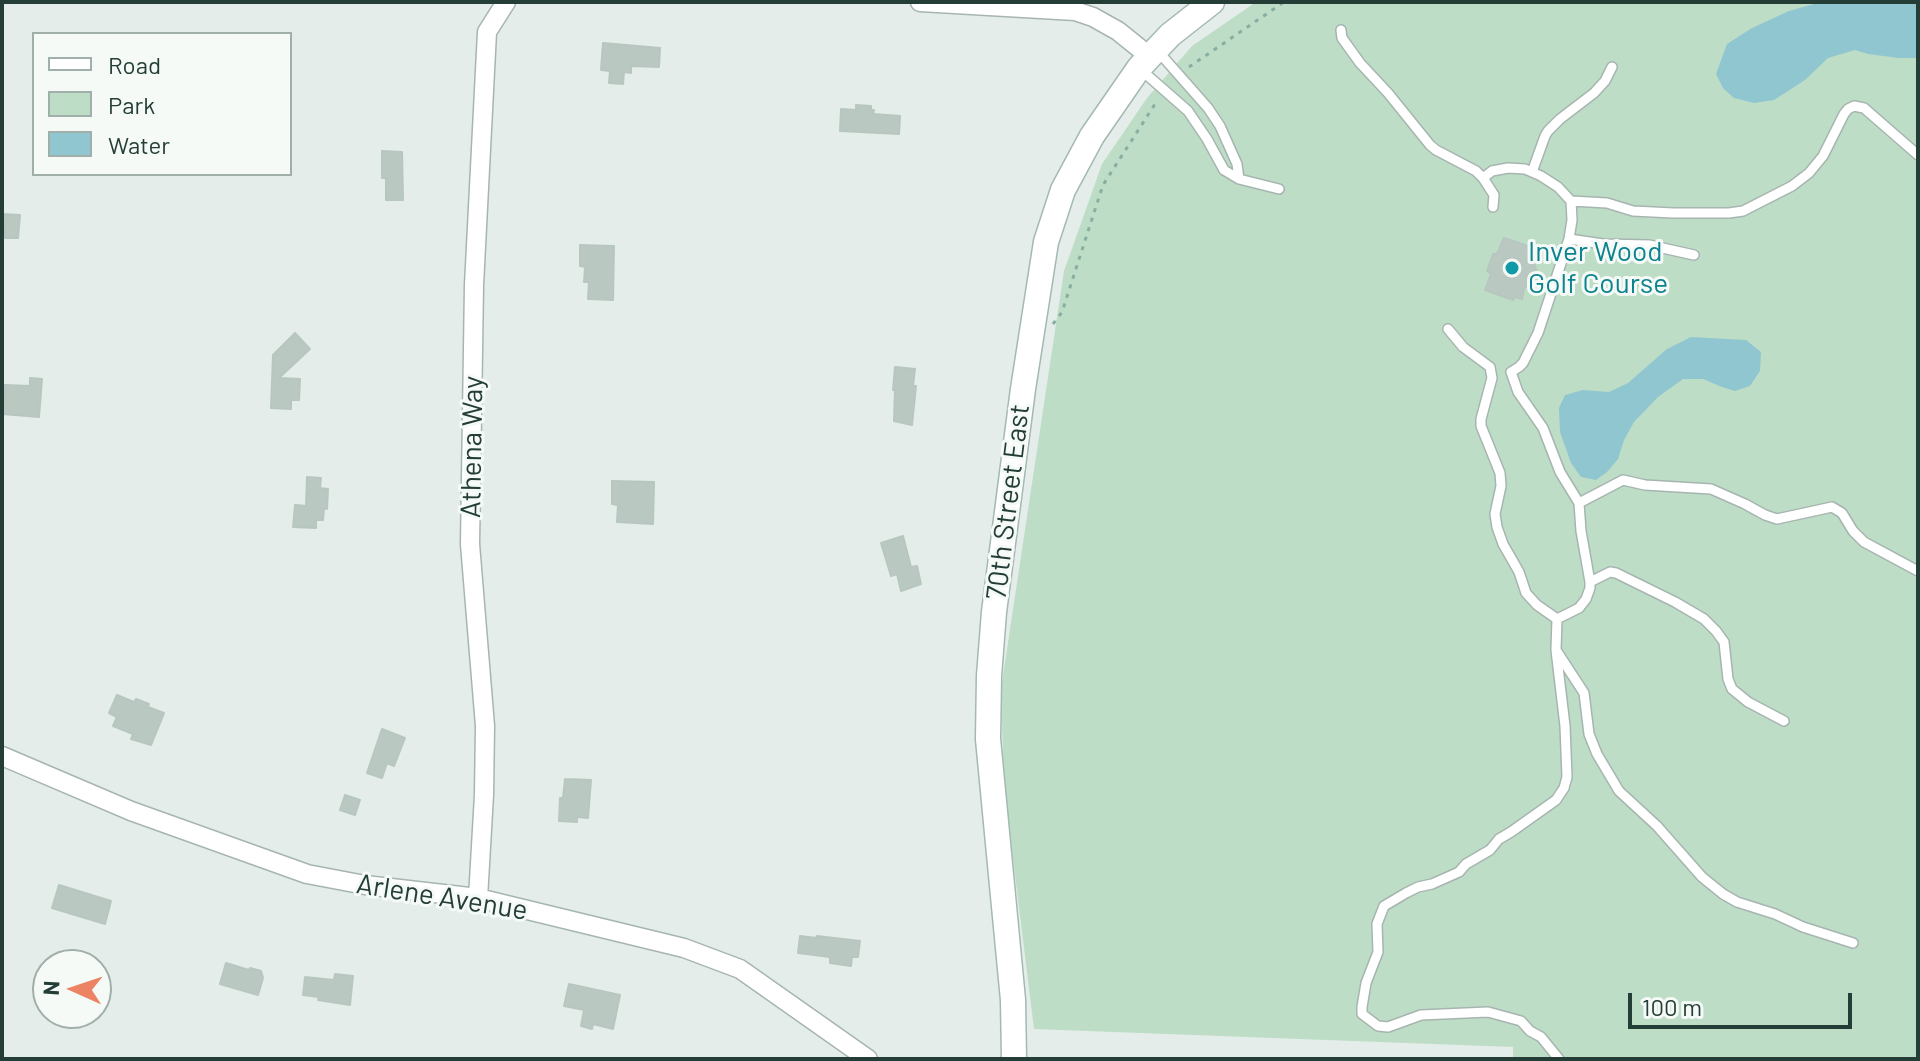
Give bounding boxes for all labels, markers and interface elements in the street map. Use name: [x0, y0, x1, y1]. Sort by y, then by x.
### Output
legend: [32, 32, 292, 176]
text: Road: [108, 50, 161, 79]
text: Park: [108, 90, 155, 119]
text: Water: [108, 130, 170, 159]
place label: Inver Wood Golf Course: [1528, 235, 1668, 301]
marker: Inver Wood Golf Course: [1503, 259, 1521, 277]
street label: Athena Way: [454, 376, 490, 518]
street label: 70th Street East: [979, 402, 1037, 602]
street label: Arlene Avenue: [354, 867, 530, 927]
north arrow: [32, 949, 112, 1029]
scale bar: [1632, 977, 1856, 1027]
text: N: [37, 980, 63, 996]
text: 100 m: [1642, 992, 1702, 1021]

